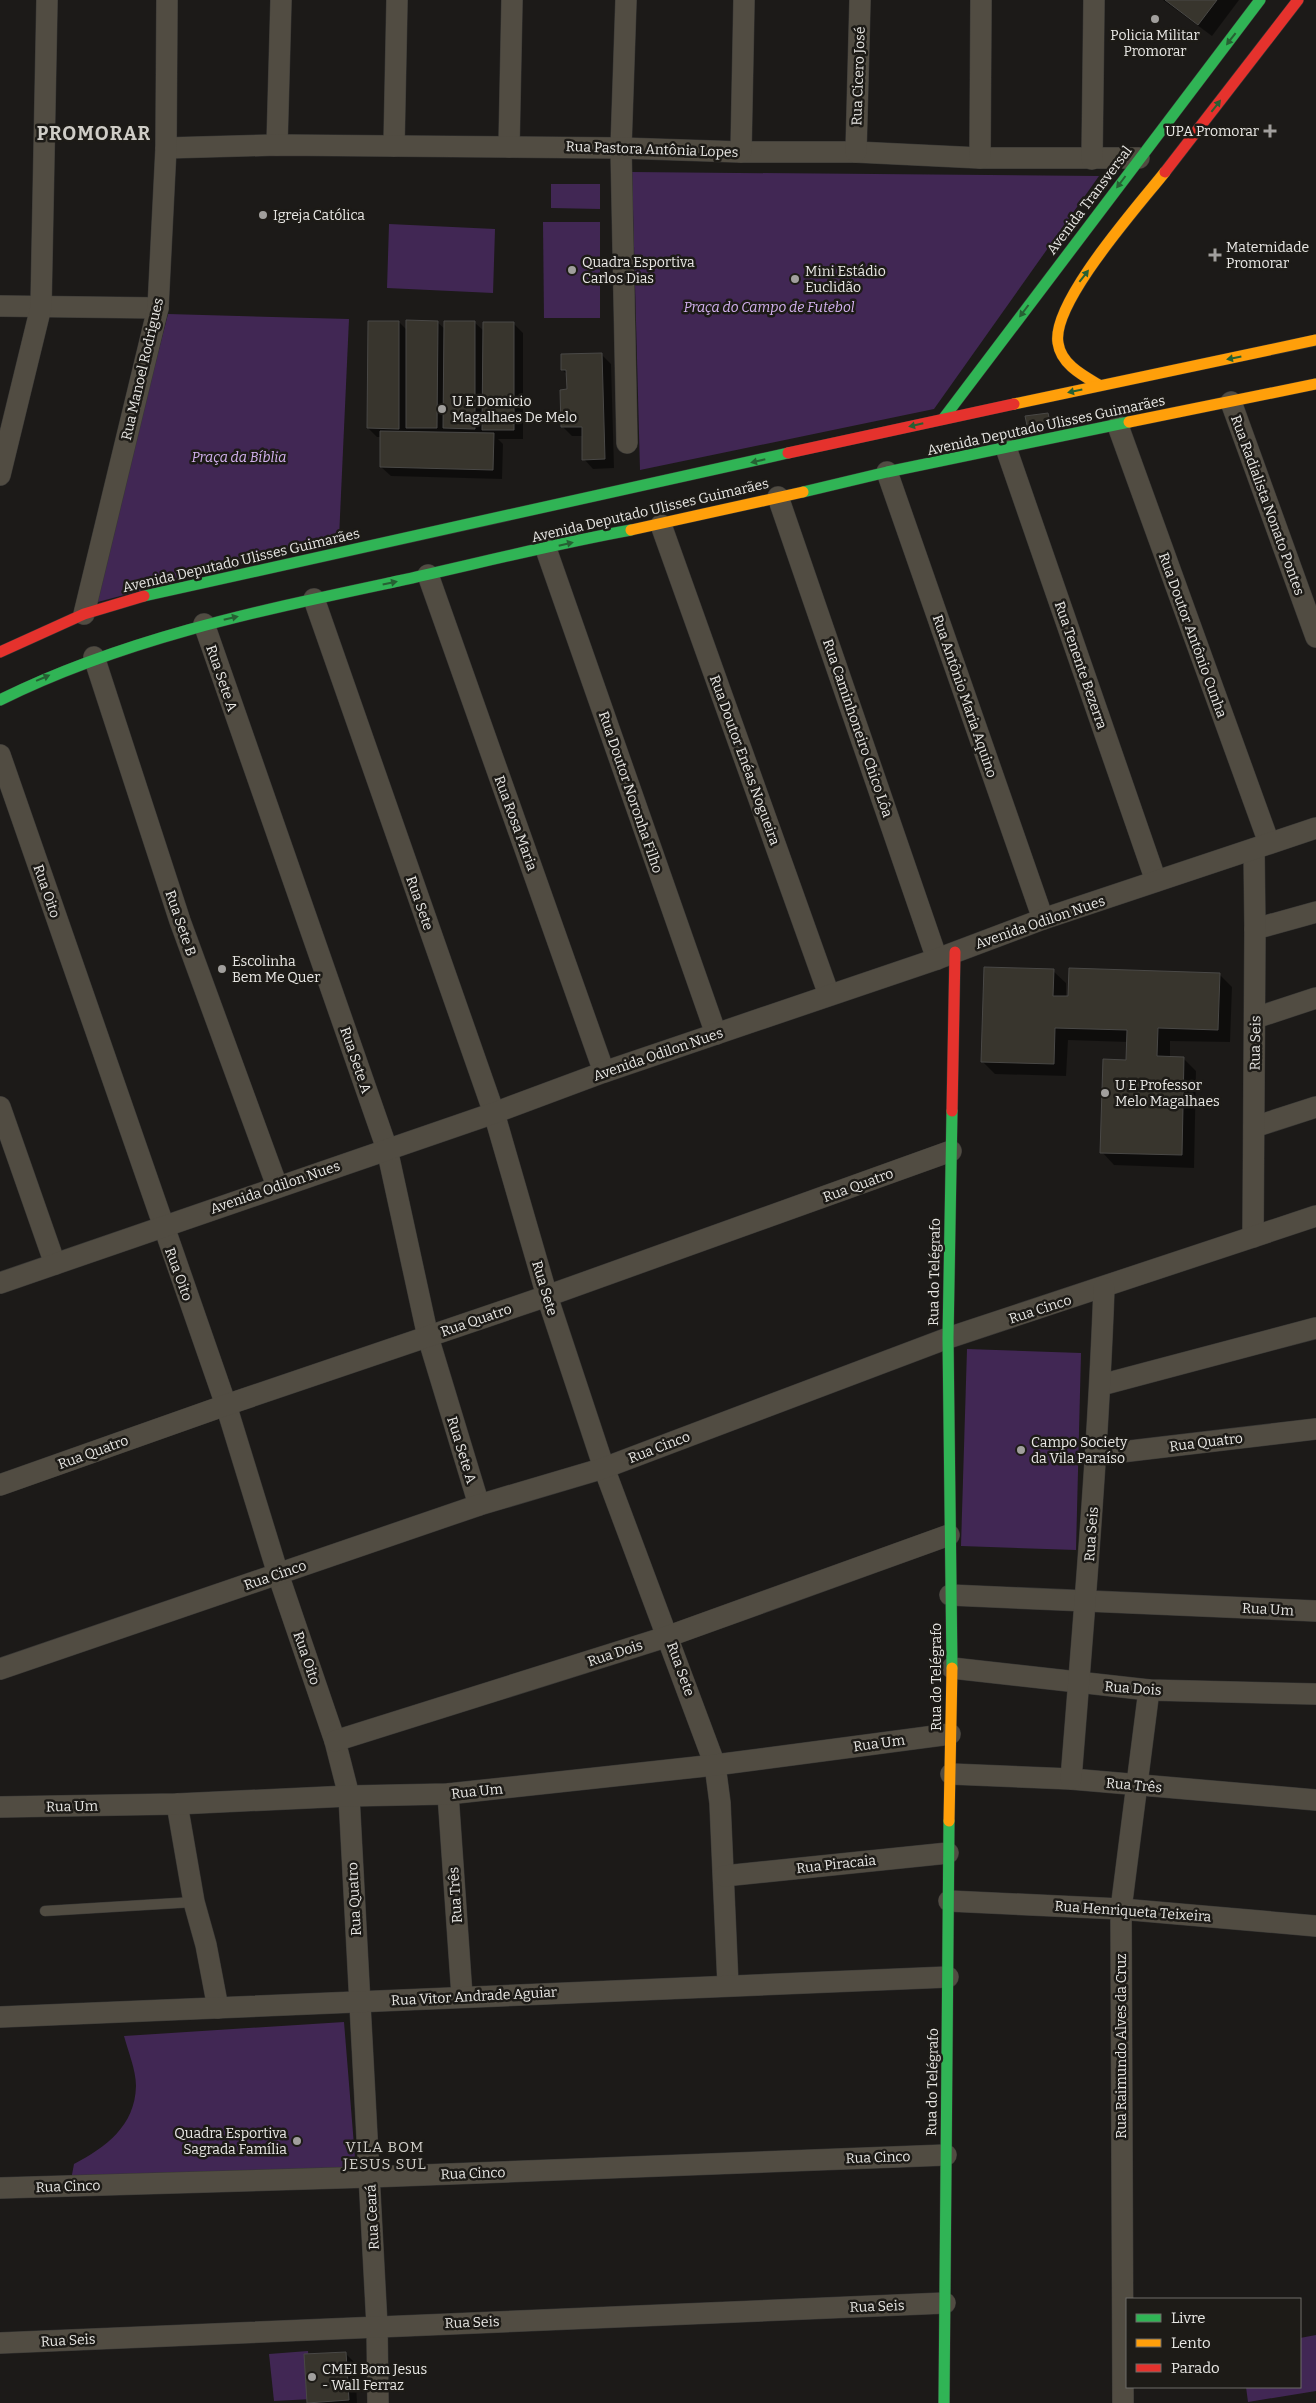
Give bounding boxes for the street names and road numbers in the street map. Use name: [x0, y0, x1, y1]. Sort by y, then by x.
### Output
street label: Rua Cicero José: [848, 26, 869, 126]
street label: Rua Pastora Antônia Lopes: [565, 138, 739, 161]
street label: Avenida Transversal: [1043, 143, 1136, 258]
street label: Rua Manoel Rodrigues: [118, 296, 167, 442]
street label: Avenida Deputado Ulisses Guimarães: [925, 392, 1167, 459]
street label: Rua Radialista Nonato Pontes: [1227, 413, 1308, 598]
street label: Avenida Deputado Ulisses Guimarães: [530, 475, 770, 546]
street label: Avenida Deputado Ulisses Guimarães: [121, 525, 361, 596]
street label: Rua Doutor Antônio Cunha: [1155, 550, 1230, 720]
street label: Rua Tenente Bezerra: [1051, 599, 1111, 732]
street label: Rua Antônio Maria Aquino: [929, 612, 1000, 780]
street label: Rua Caminhoneiro Chico Lôa: [819, 637, 896, 820]
street label: Rua Sete A: [202, 643, 241, 714]
street label: Rua Doutor Enéas Nogueira: [706, 673, 783, 848]
street label: Rua Doutor Noronha Filho: [595, 709, 666, 875]
street label: Rua Rosa Maria: [490, 773, 541, 873]
street label: Rua Oito: [29, 862, 64, 920]
street label: Rua Sete: [402, 874, 437, 933]
street label: Rua Sete B: [161, 888, 200, 958]
street label: Avenida Odilon Nues: [973, 892, 1107, 953]
street label: Rua Seis: [1247, 1015, 1264, 1071]
street label: Avenida Odilon Nues: [591, 1024, 725, 1085]
street label: Rua Sete A: [336, 1025, 375, 1096]
street label: Avenida Odilon Nues: [208, 1157, 342, 1218]
street label: Rua Quatro: [821, 1165, 896, 1206]
street label: Rua do Telégrafo: [925, 1218, 944, 1326]
street label: Rua Oito: [161, 1245, 196, 1303]
street label: Rua Sete: [528, 1259, 561, 1318]
street label: Rua Cinco: [1007, 1291, 1074, 1328]
street label: Rua Quatro: [438, 1300, 514, 1341]
street label: Rua Sete A: [443, 1415, 480, 1486]
street label: Rua Cinco: [626, 1428, 692, 1467]
street label: Rua Quatro: [1168, 1430, 1244, 1455]
street label: Rua Quatro: [56, 1432, 131, 1473]
street label: Rua Seis: [1081, 1506, 1102, 1562]
street label: Rua Cinco: [242, 1557, 309, 1594]
street label: Rua Um: [1242, 1600, 1295, 1619]
street label: Rua do Telégrafo: [928, 1623, 945, 1731]
street label: Rua Oito: [289, 1629, 324, 1687]
street label: Rua Dois: [585, 1637, 645, 1670]
street label: Rua Sete: [663, 1640, 698, 1699]
street label: Rua Dois: [1104, 1678, 1162, 1699]
street label: Rua Um: [852, 1731, 907, 1756]
street label: Rua Três: [1105, 1775, 1163, 1796]
street label: Rua Um: [450, 1780, 504, 1803]
street label: Rua Um: [46, 1798, 99, 1815]
street label: Rua Piracaia: [795, 1852, 877, 1877]
street label: Rua Quatro: [344, 1862, 365, 1936]
street label: Rua Três: [445, 1866, 466, 1924]
street label: Rua Henriqueta Teixeira: [1054, 1898, 1212, 1925]
street label: Rua Raimundo Alves da Cruz: [1113, 1953, 1130, 2139]
street label: Rua Vitor Andrade Aguiar: [391, 1984, 557, 2009]
street label: Rua do Telégrafo: [923, 2028, 942, 2136]
street label: Rua Cinco: [845, 2148, 911, 2167]
street label: Rua Cinco: [440, 2164, 506, 2183]
street label: Rua Cinco: [35, 2177, 101, 2196]
street label: Rua Ceará: [362, 2183, 383, 2250]
street label: Rua Seis: [849, 2297, 905, 2316]
street label: Rua Seis: [444, 2313, 500, 2332]
street label: Rua Seis: [40, 2331, 96, 2350]

